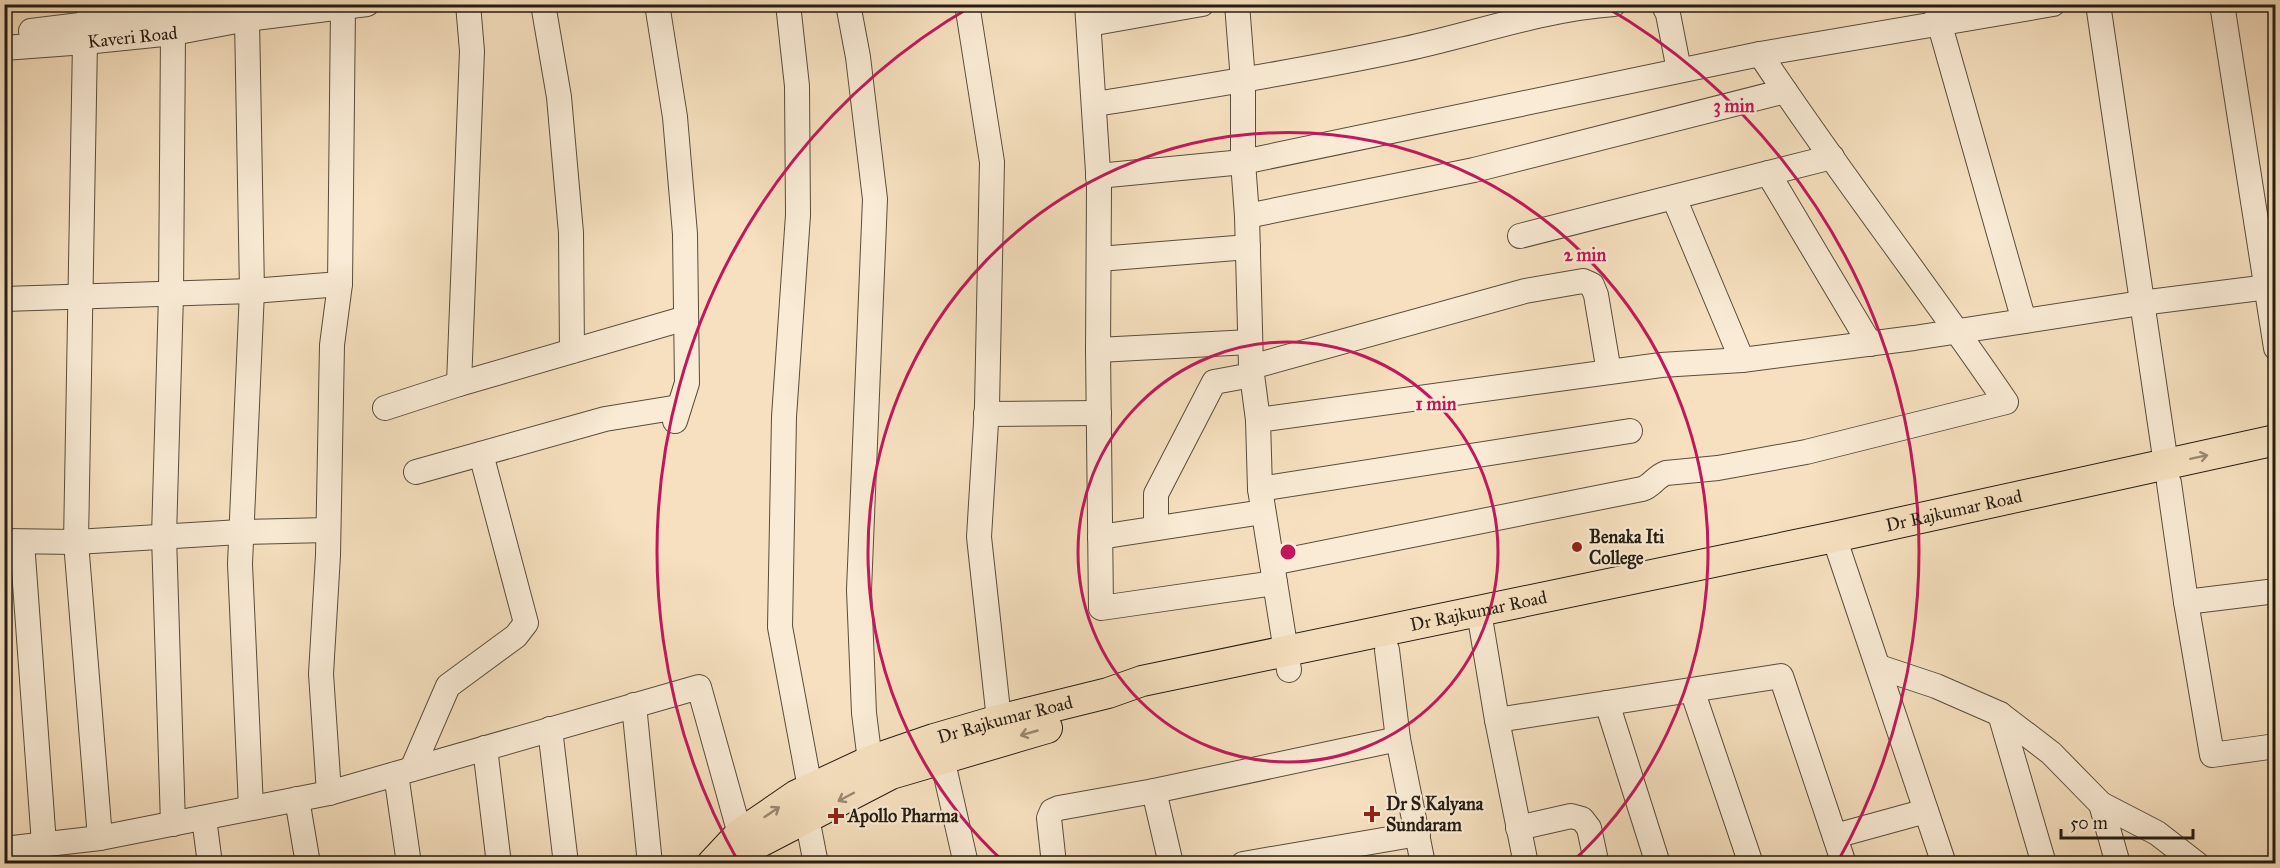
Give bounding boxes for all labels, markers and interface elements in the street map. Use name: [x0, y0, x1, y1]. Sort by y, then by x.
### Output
street label: Kaveri Road: [87, 22, 178, 53]
text: 3 min: [1714, 95, 1755, 118]
text: 2 min: [1564, 244, 1607, 266]
text: 1 min: [1416, 393, 1457, 415]
one-way arrow: [2189, 450, 2208, 462]
street label: Dr Rajkumar Road: [1884, 485, 2024, 536]
place label: Benaka Iti College: [1589, 526, 1665, 570]
marker: Benaka Iti College: [1570, 540, 1584, 554]
centre of rings: [1278, 542, 1298, 562]
street label: Dr Rajkumar Road: [1408, 586, 1549, 636]
street label: Dr Rajkumar Road: [935, 691, 1075, 748]
one-way arrow: [1020, 728, 1039, 739]
one-way arrow: [837, 792, 855, 803]
place label: Dr S Kalyana Sundaram: [1386, 793, 1484, 836]
scale bar: [2061, 802, 2193, 840]
place label: Apollo Pharma: [847, 805, 959, 828]
marker: Dr S Kalyana Sundaram: [1363, 805, 1381, 823]
one-way arrow: [764, 806, 780, 818]
marker: Apollo Pharma: [829, 809, 843, 823]
text: 50 m: [2070, 812, 2108, 834]

